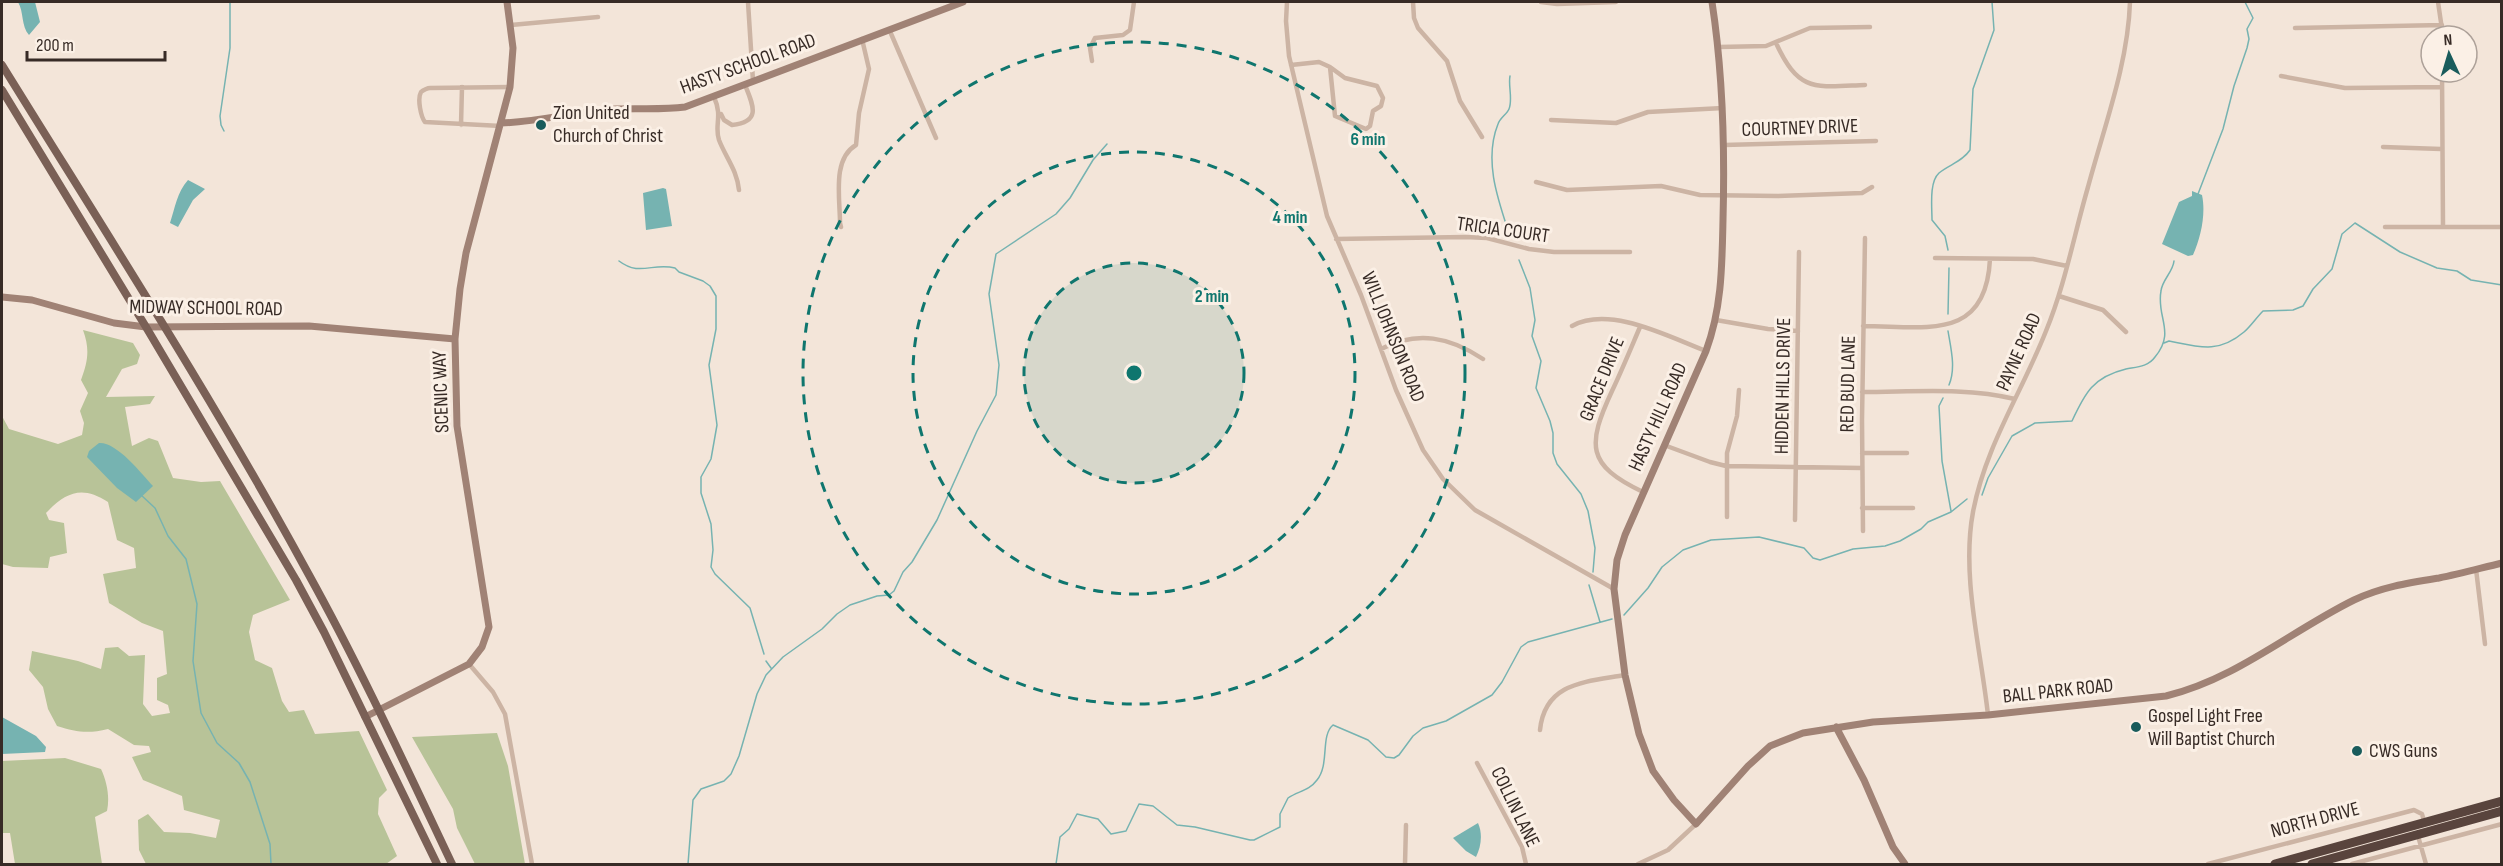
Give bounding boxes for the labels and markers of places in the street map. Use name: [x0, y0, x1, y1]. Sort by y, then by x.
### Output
place label: Zion United Church of Christ: [553, 101, 663, 148]
marker: Zion United Church of Christ: [534, 118, 548, 132]
centre of rings: [1124, 363, 1144, 383]
place label: Gospel Light Free Will Baptist Church: [2148, 704, 2275, 751]
marker: Gospel Light Free Will Baptist Church: [2129, 720, 2143, 734]
place label: CWS Guns: [2369, 739, 2438, 763]
marker: CWS Guns: [2350, 744, 2364, 758]

